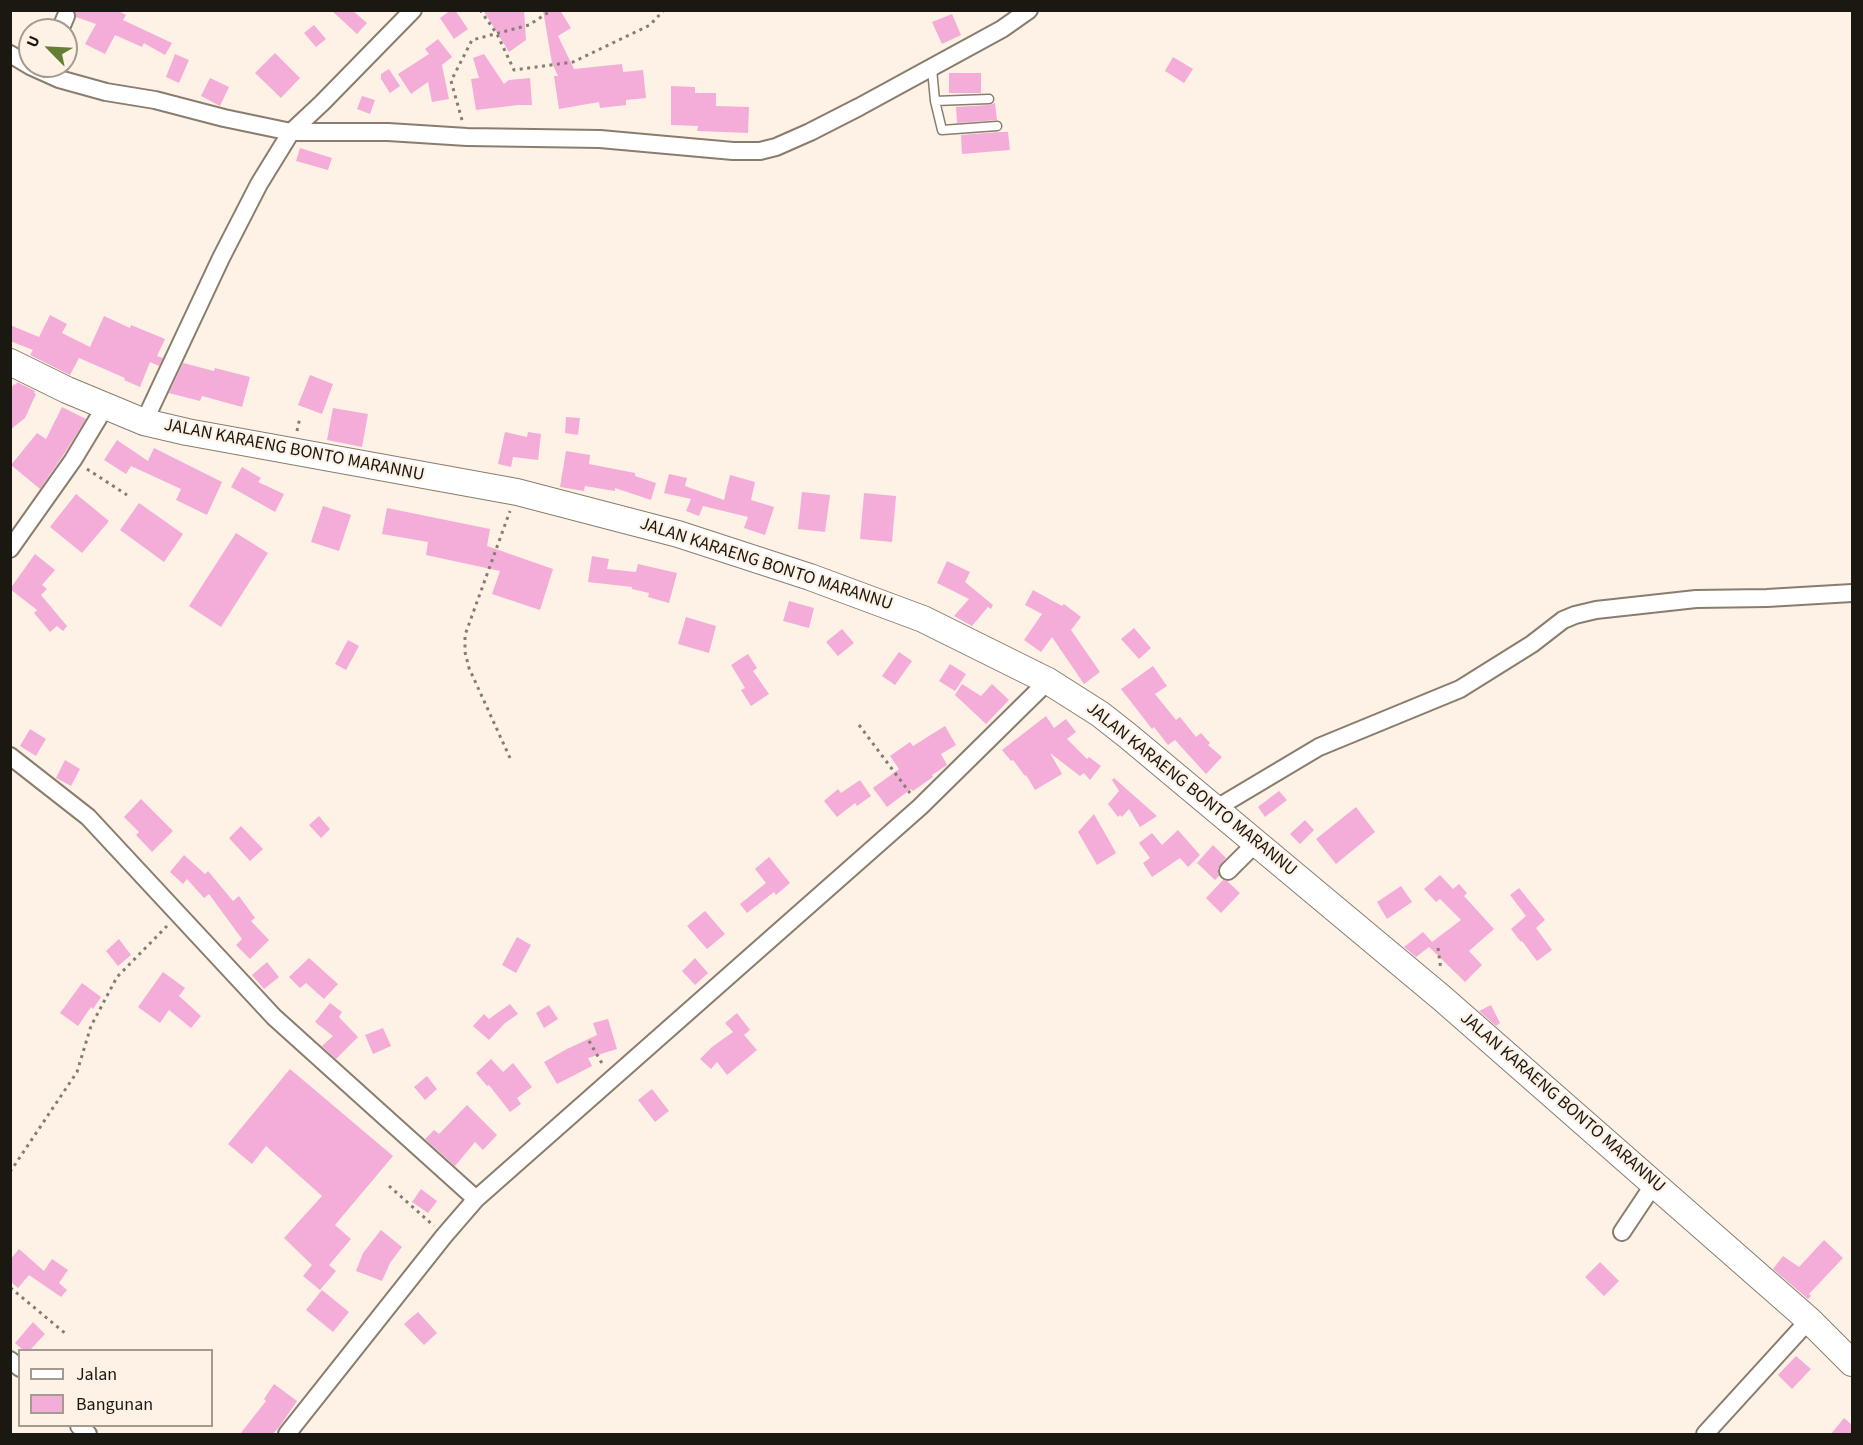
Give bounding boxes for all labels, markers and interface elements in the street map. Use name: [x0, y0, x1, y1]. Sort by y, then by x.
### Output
north arrow: [18, 18, 78, 78]
text: U: [21, 32, 46, 51]
street label: JALAN KARAENG BONTO MARANNU: [162, 415, 426, 487]
street label: JALAN KARAENG BONTO MARANNU: [637, 514, 895, 616]
street label: JALAN KARAENG BONTO MARANNU: [1081, 698, 1301, 882]
street label: JALAN KARAENG BONTO MARANNU: [1455, 1008, 1669, 1198]
legend: [18, 1349, 213, 1427]
text: Jalan: [76, 1362, 117, 1387]
text: Bangunan: [76, 1392, 153, 1417]

